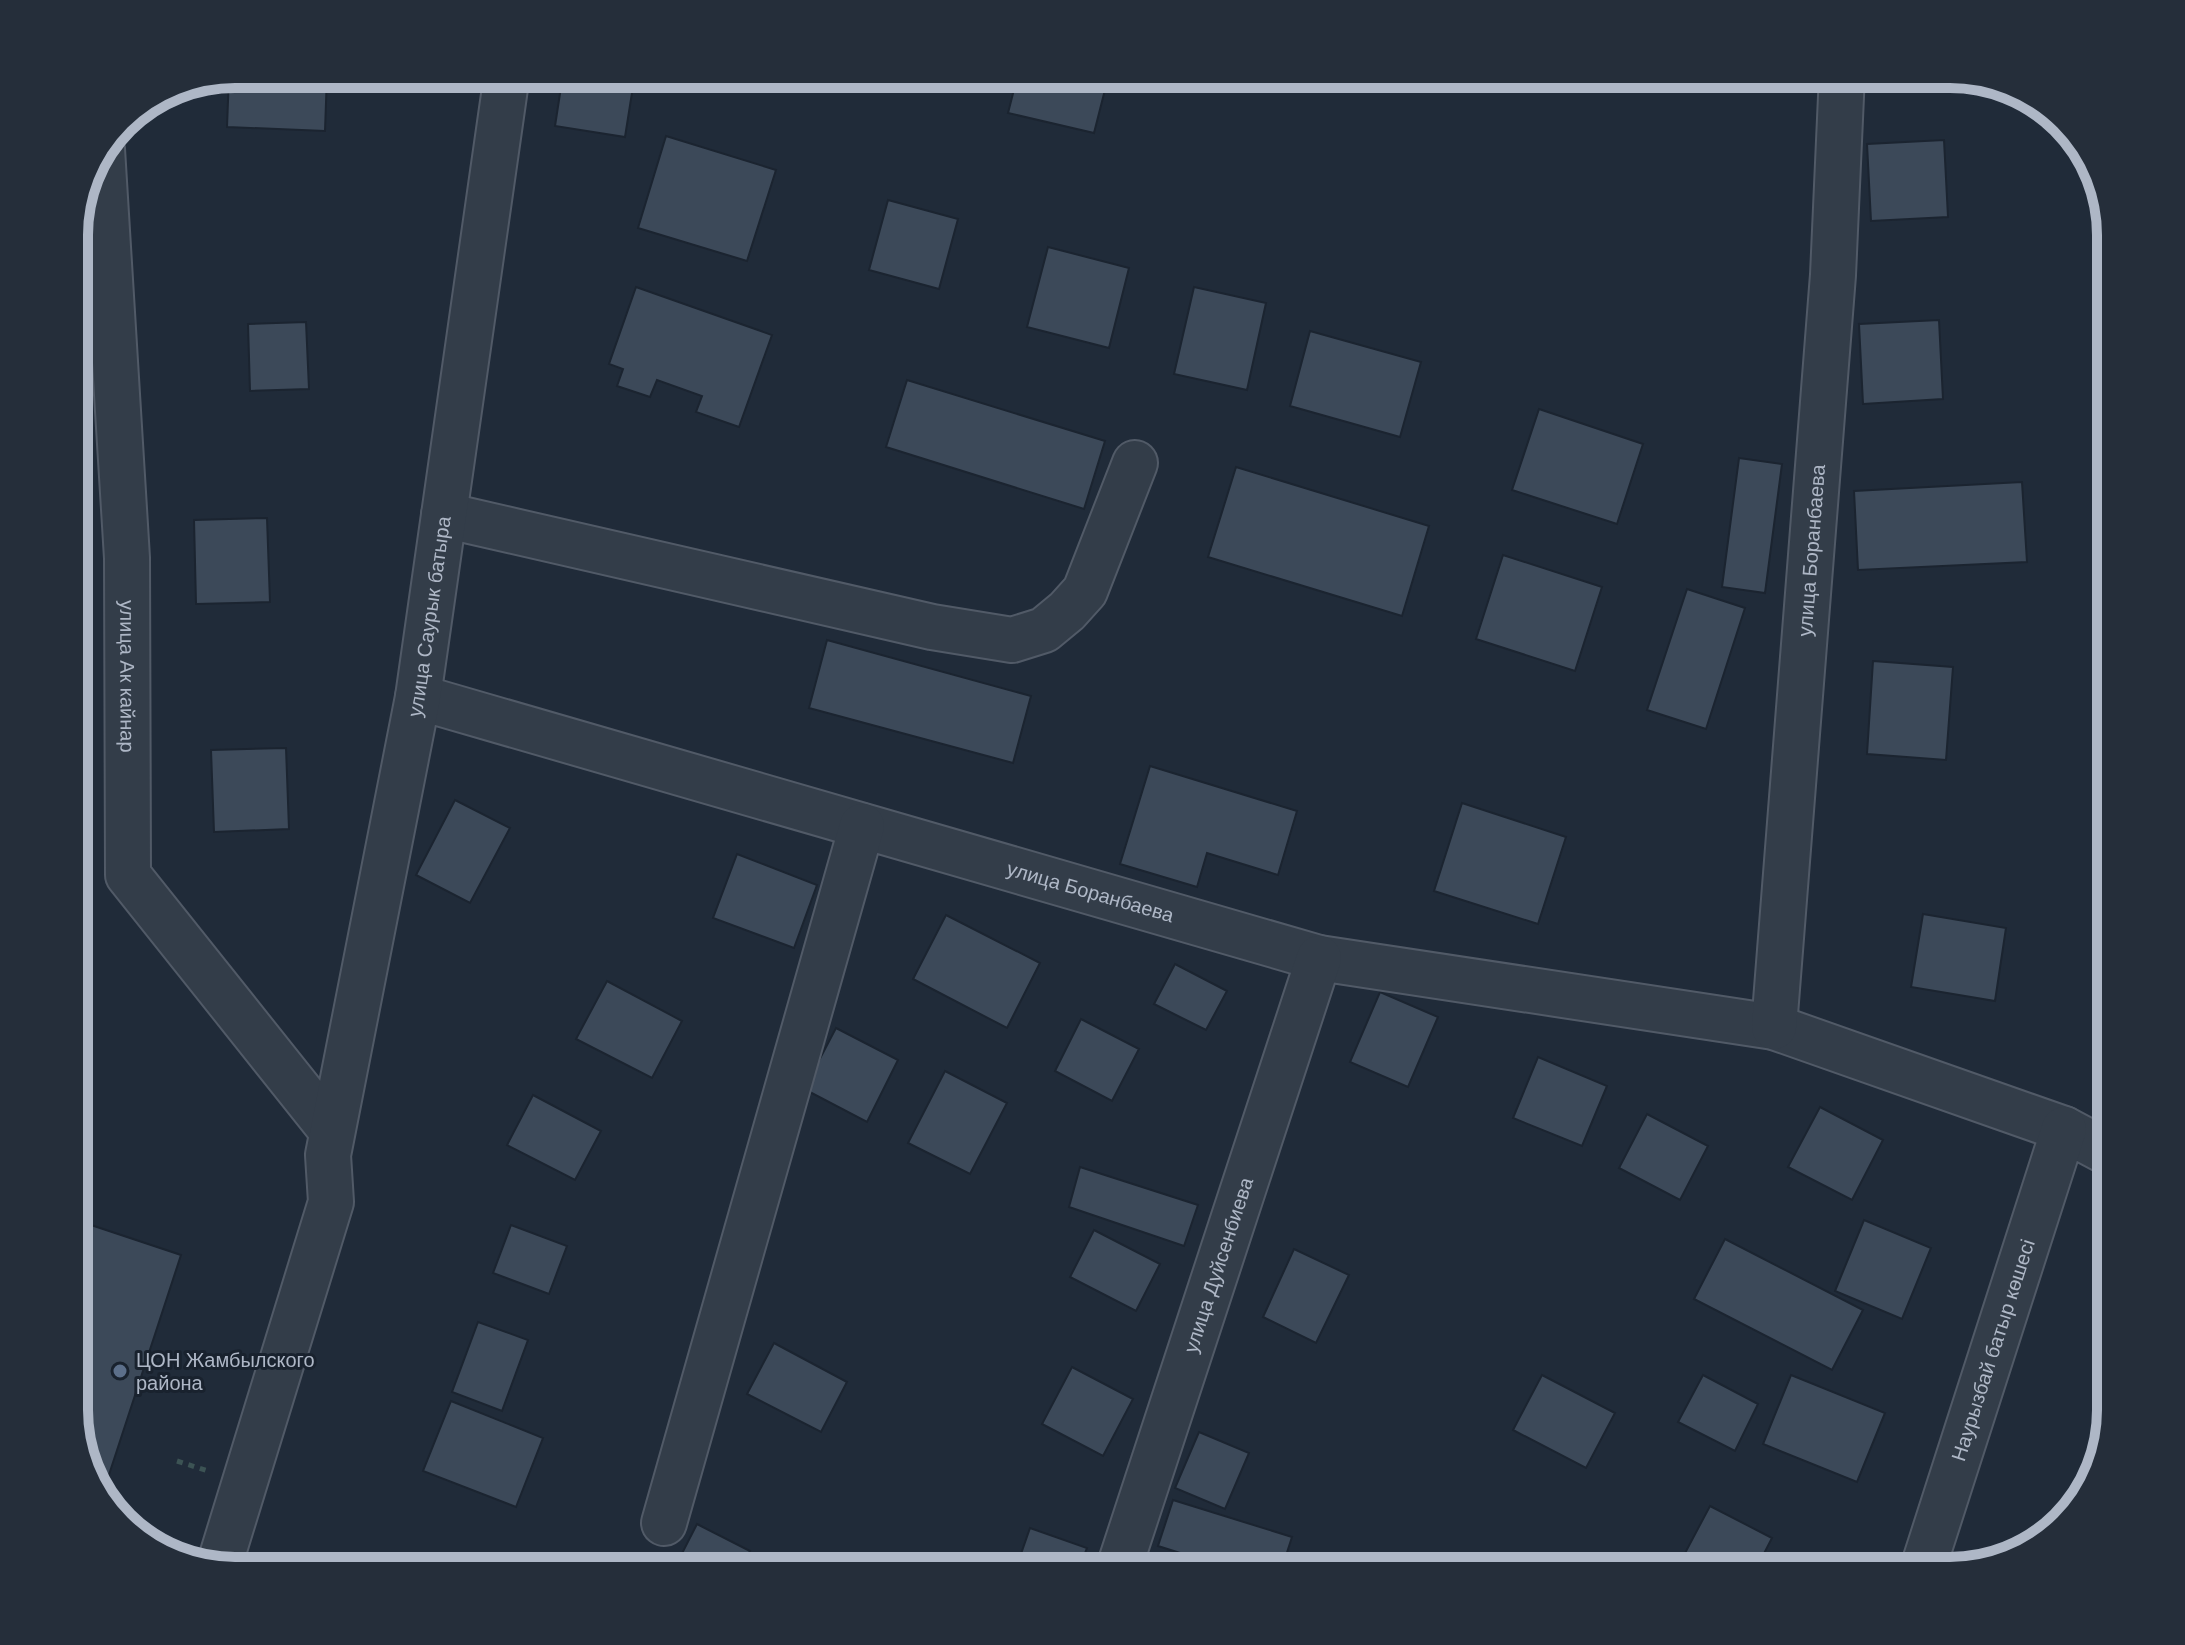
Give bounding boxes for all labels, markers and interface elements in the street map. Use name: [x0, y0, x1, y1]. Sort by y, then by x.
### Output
street label: улица Боранбаева: [1792, 463, 1831, 638]
street label: улица Саурык батыра: [401, 513, 457, 719]
street label: улица Ак кайнар: [114, 600, 141, 753]
street label: улица Боранбаева: [1004, 855, 1178, 929]
street label: улица Дуйсенбиева: [1177, 1173, 1259, 1356]
street label: Наурызбай батыр көшесі: [1945, 1236, 2041, 1464]
place label: ЦОН Жамбылского района: [136, 1347, 315, 1396]
marker: ЦОН Жамбылского района: [111, 1362, 129, 1380]

